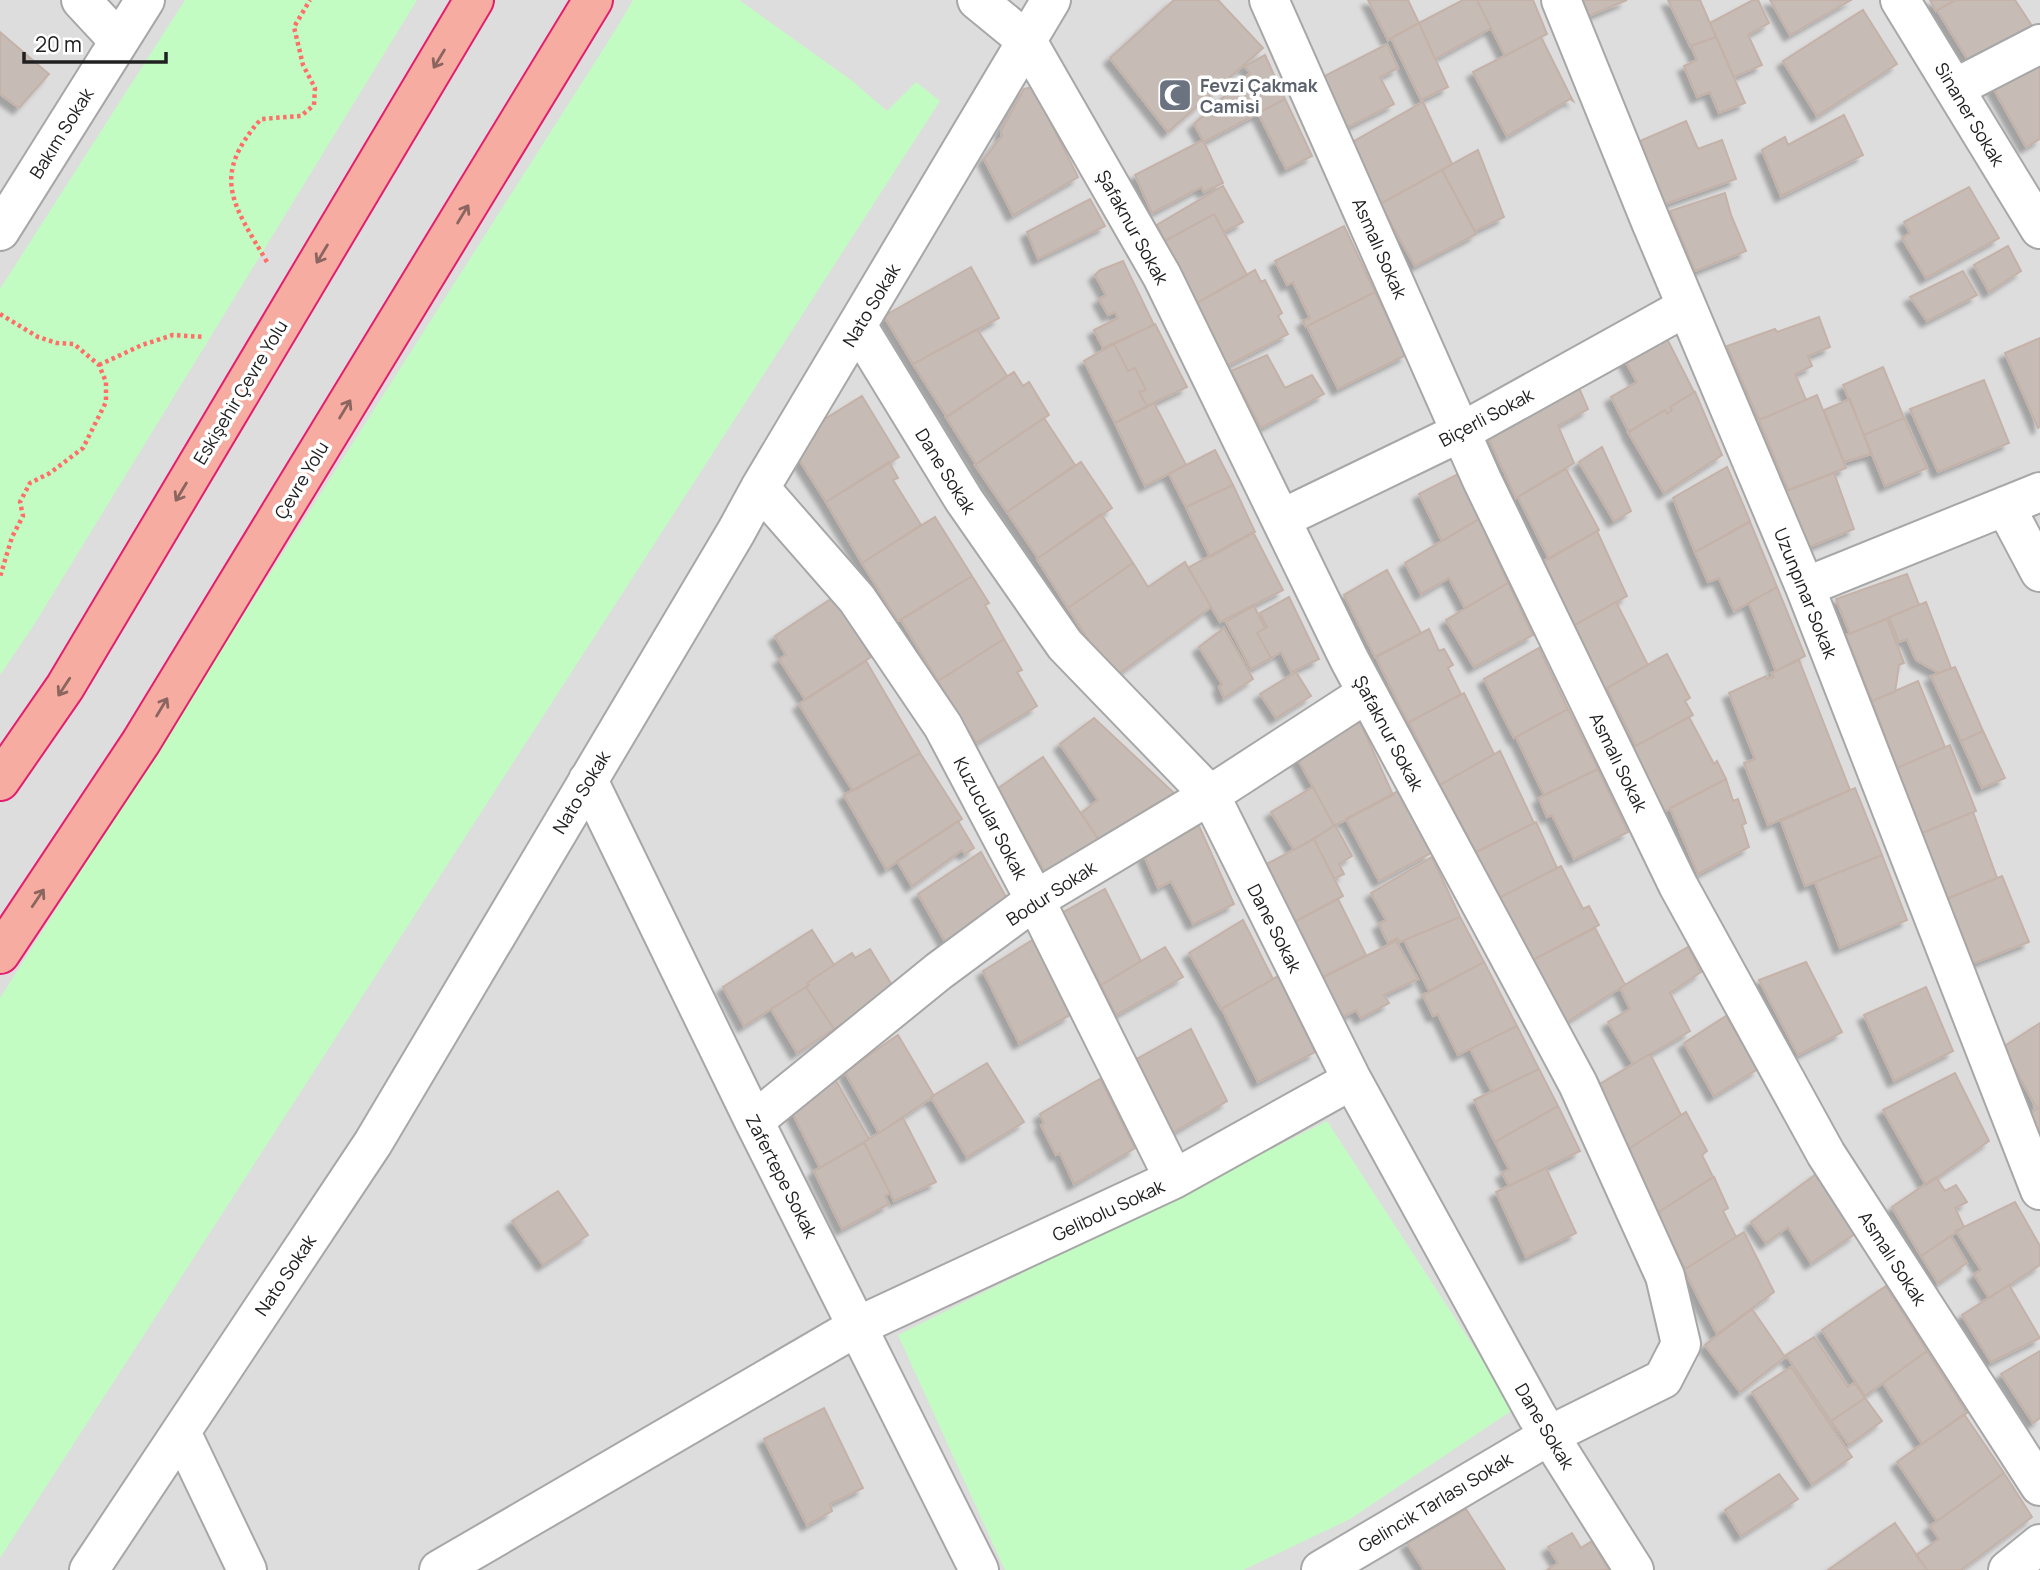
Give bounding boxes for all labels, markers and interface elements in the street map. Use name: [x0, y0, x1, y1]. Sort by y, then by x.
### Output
scale bar: [24, 21, 166, 65]
text: 20 m: [35, 30, 82, 58]
one-way arrow: [432, 48, 446, 68]
street label: Sinaner Sokak: [1930, 58, 2011, 171]
place label: Fevzi Çakmak Camisi: [1200, 73, 1319, 118]
mosque icon: Fevzi Çakmak Camisi: [1156, 76, 1194, 114]
street label: Bakım Sokak: [24, 82, 99, 183]
street label: Şafaknur Sokak: [1092, 166, 1175, 289]
street label: Asmalı Sokak: [1347, 194, 1413, 303]
one-way arrow: [457, 205, 471, 225]
one-way arrow: [315, 244, 329, 264]
street label: Nato Sokak: [837, 258, 906, 351]
street label: Eskişehir Çevre Yolu: [187, 315, 293, 469]
street label: Biçerli Sokak: [1435, 382, 1538, 452]
one-way arrow: [338, 399, 352, 419]
street label: Dane Sokak: [910, 424, 982, 519]
street label: Çevre Yolu: [268, 437, 334, 523]
one-way arrow: [174, 481, 188, 501]
street label: Uzunpınar Sokak: [1769, 524, 1844, 663]
street label: Şafaknur Sokak: [1349, 671, 1430, 796]
one-way arrow: [57, 677, 72, 696]
one-way arrow: [156, 698, 170, 718]
street label: Asmalı Sokak: [1585, 708, 1654, 817]
street label: Nato Sokak: [547, 745, 616, 838]
street label: Kuzucular Sokak: [949, 753, 1034, 884]
street label: Bodur Sokak: [1001, 854, 1102, 931]
street label: Dane Sokak: [1242, 880, 1308, 977]
one-way arrow: [31, 888, 45, 908]
street label: Zafertepe Sokak: [741, 1110, 824, 1243]
street label: Gelibolu Sokak: [1048, 1173, 1169, 1246]
street label: Asmalı Sokak: [1854, 1206, 1933, 1311]
street label: Nato Sokak: [249, 1229, 322, 1320]
street label: Dane Sokak: [1510, 1378, 1581, 1474]
street label: Gelincik Tarlası Sokak: [1354, 1446, 1517, 1558]

